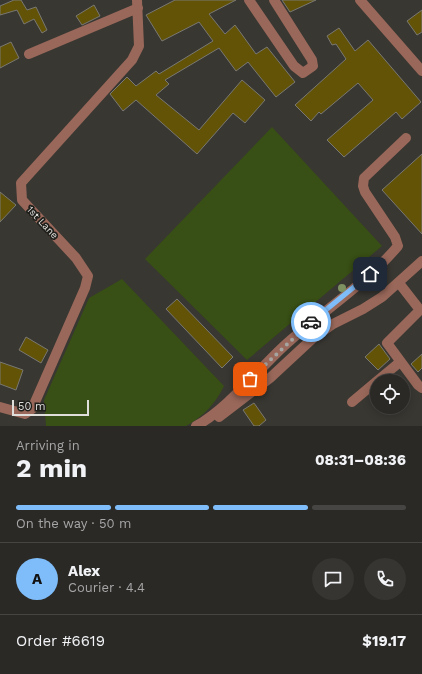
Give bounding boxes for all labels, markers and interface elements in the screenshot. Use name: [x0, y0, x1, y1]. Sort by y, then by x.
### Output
street label: 1st Lane: [25, 204, 61, 241]
pin: [353, 257, 387, 291]
icon: home: [359, 263, 381, 285]
courier: [291, 302, 331, 342]
icon: car: [300, 311, 322, 333]
pin: [233, 362, 267, 396]
icon: bag: [239, 368, 261, 390]
map controls: [370, 374, 410, 414]
button: locate: [370, 374, 410, 414]
scale bar: [12, 398, 89, 417]
text: 50 m: [18, 400, 45, 413]
text: Arriving in: [16, 438, 80, 453]
text: 08:31–08:36: [315, 451, 406, 469]
text: 2 min: [16, 453, 87, 483]
text: On the way · 50 m: [16, 516, 131, 531]
button: chat: [312, 558, 354, 600]
button: phone: [364, 558, 406, 600]
text: Alex: [68, 562, 100, 580]
text: A: [32, 570, 42, 588]
text: Courier · 4.4: [68, 580, 145, 595]
text: Order #6619: [16, 632, 105, 650]
text: $19.17: [362, 632, 406, 650]

